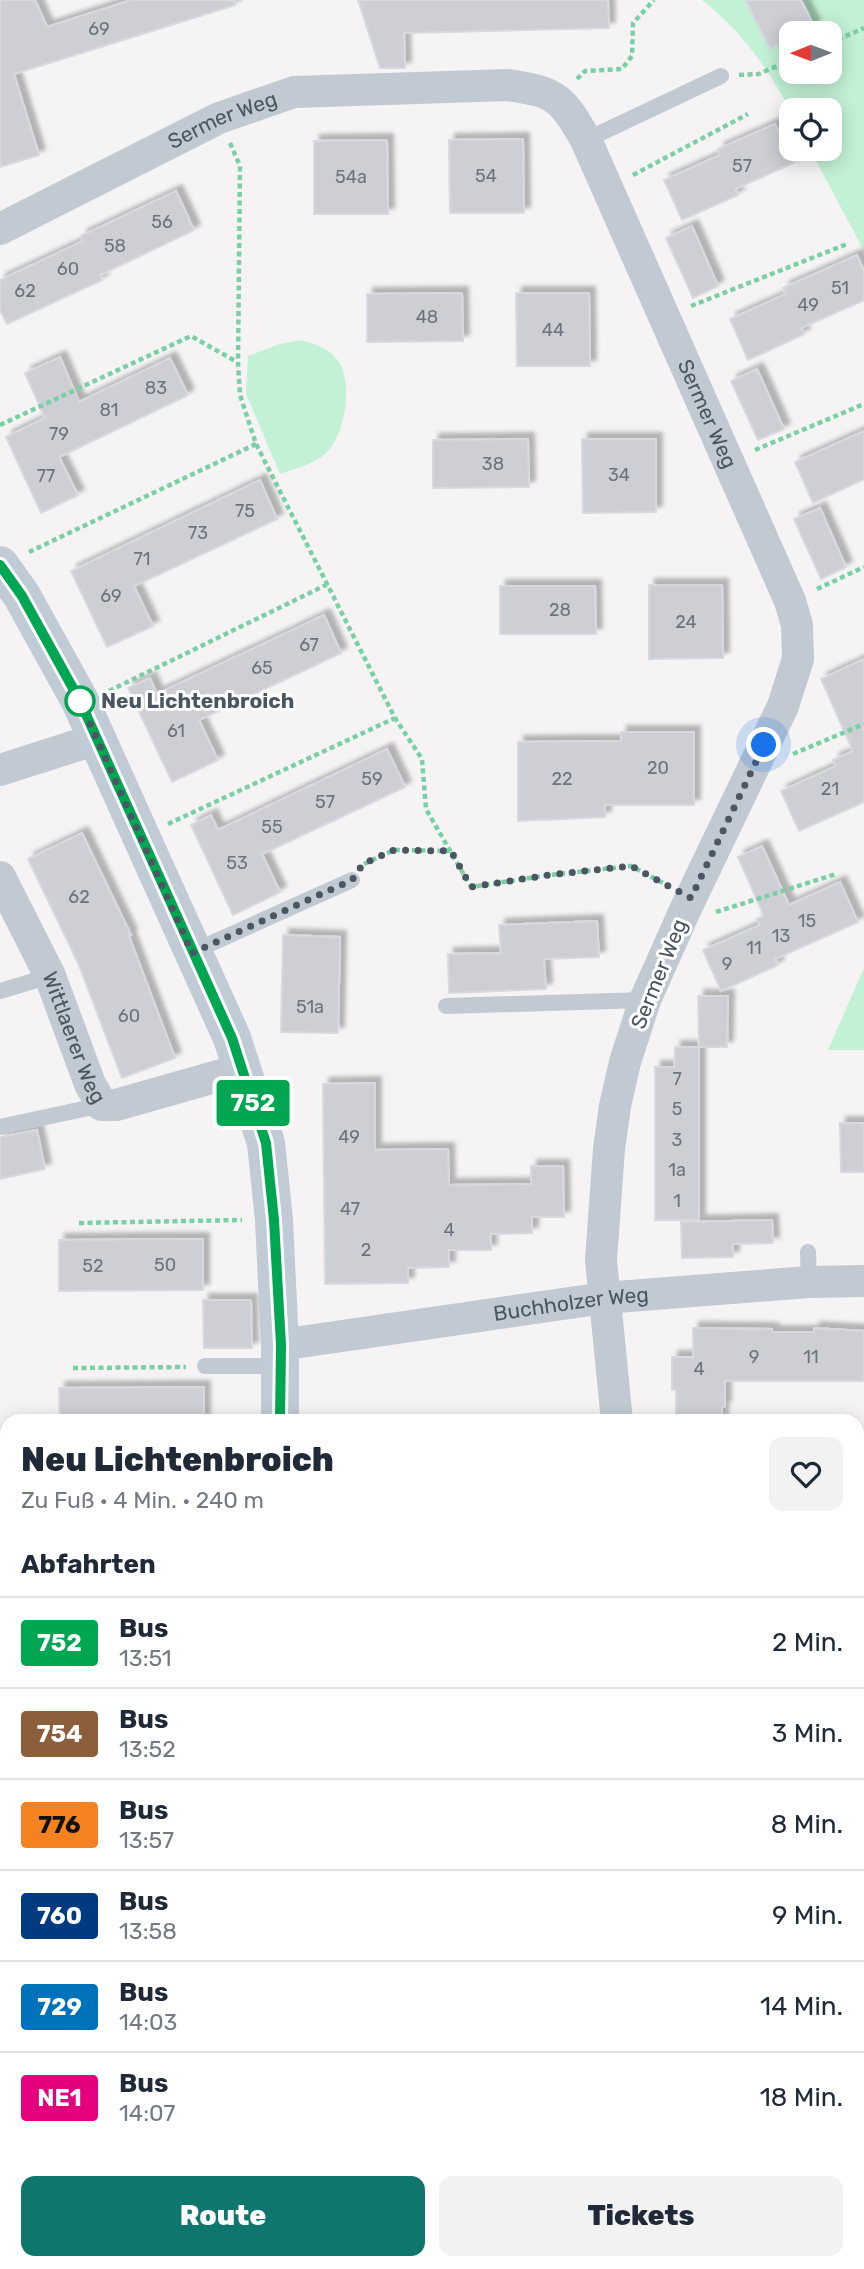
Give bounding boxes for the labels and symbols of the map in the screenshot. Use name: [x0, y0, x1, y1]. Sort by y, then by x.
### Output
house number: 69: [88, 18, 110, 40]
north arrow: [779, 21, 842, 84]
street label: Sermer Weg: [163, 86, 280, 154]
house number: 57: [732, 155, 752, 177]
house number: 54: [475, 165, 497, 187]
house number: 54a: [335, 166, 367, 188]
house number: 56: [151, 211, 173, 233]
house number: 58: [104, 235, 126, 257]
house number: 60: [57, 258, 79, 280]
house number: 51: [831, 277, 849, 299]
house number: 62: [14, 280, 36, 302]
house number: 49: [797, 294, 819, 316]
house number: 48: [416, 306, 438, 328]
house number: 44: [542, 319, 564, 341]
street label: Sermer Weg: [673, 355, 743, 472]
house number: 83: [145, 377, 167, 399]
house number: 81: [99, 399, 119, 421]
house number: 79: [49, 423, 69, 445]
house number: 38: [482, 453, 504, 475]
house number: 34: [608, 464, 630, 486]
house number: 77: [37, 465, 55, 487]
house number: 75: [235, 500, 255, 522]
house number: 73: [188, 522, 208, 544]
house number: 71: [134, 548, 150, 570]
house number: 69: [100, 585, 122, 607]
house number: 28: [549, 599, 571, 621]
house number: 24: [675, 611, 697, 633]
house number: 67: [299, 634, 319, 656]
house number: 65: [251, 657, 273, 679]
marker: Neu Lichtenbroich: [65, 686, 95, 716]
place label: Neu Lichtenbroich: [101, 688, 294, 713]
house number: 61: [167, 720, 185, 742]
your location: [746, 727, 781, 762]
house number: 20: [647, 757, 669, 779]
house number: 59: [361, 768, 383, 790]
house number: 22: [551, 768, 573, 790]
house number: 21: [821, 778, 839, 800]
house number: 57: [315, 791, 335, 813]
house number: 55: [261, 816, 283, 838]
house number: 53: [226, 852, 248, 874]
house number: 62: [68, 886, 90, 908]
house number: 15: [798, 910, 816, 932]
street label: Sermer Weg: [625, 915, 692, 1032]
house number: 13: [772, 925, 790, 947]
house number: 11: [746, 937, 762, 959]
house number: 9: [722, 953, 732, 975]
street label: Wittlaerer Weg: [37, 968, 112, 1108]
house number: 51a: [296, 996, 324, 1018]
house number: 60: [118, 1005, 140, 1027]
house number: 7: [672, 1068, 682, 1090]
line badge: 752: [213, 1080, 293, 1126]
house number: 5: [672, 1098, 682, 1120]
house number: 49: [338, 1126, 360, 1148]
house number: 3: [672, 1129, 682, 1151]
house number: 1a: [668, 1159, 686, 1181]
house number: 1: [673, 1190, 681, 1212]
house number: 47: [340, 1198, 360, 1220]
house number: 4: [443, 1219, 455, 1241]
house number: 2: [361, 1239, 371, 1261]
house number: 50: [154, 1254, 176, 1276]
house number: 52: [82, 1255, 104, 1277]
street label: Buchholzer Weg: [492, 1282, 650, 1326]
house number: 9: [749, 1346, 759, 1368]
house number: 11: [803, 1346, 819, 1368]
house number: 4: [693, 1358, 705, 1380]

